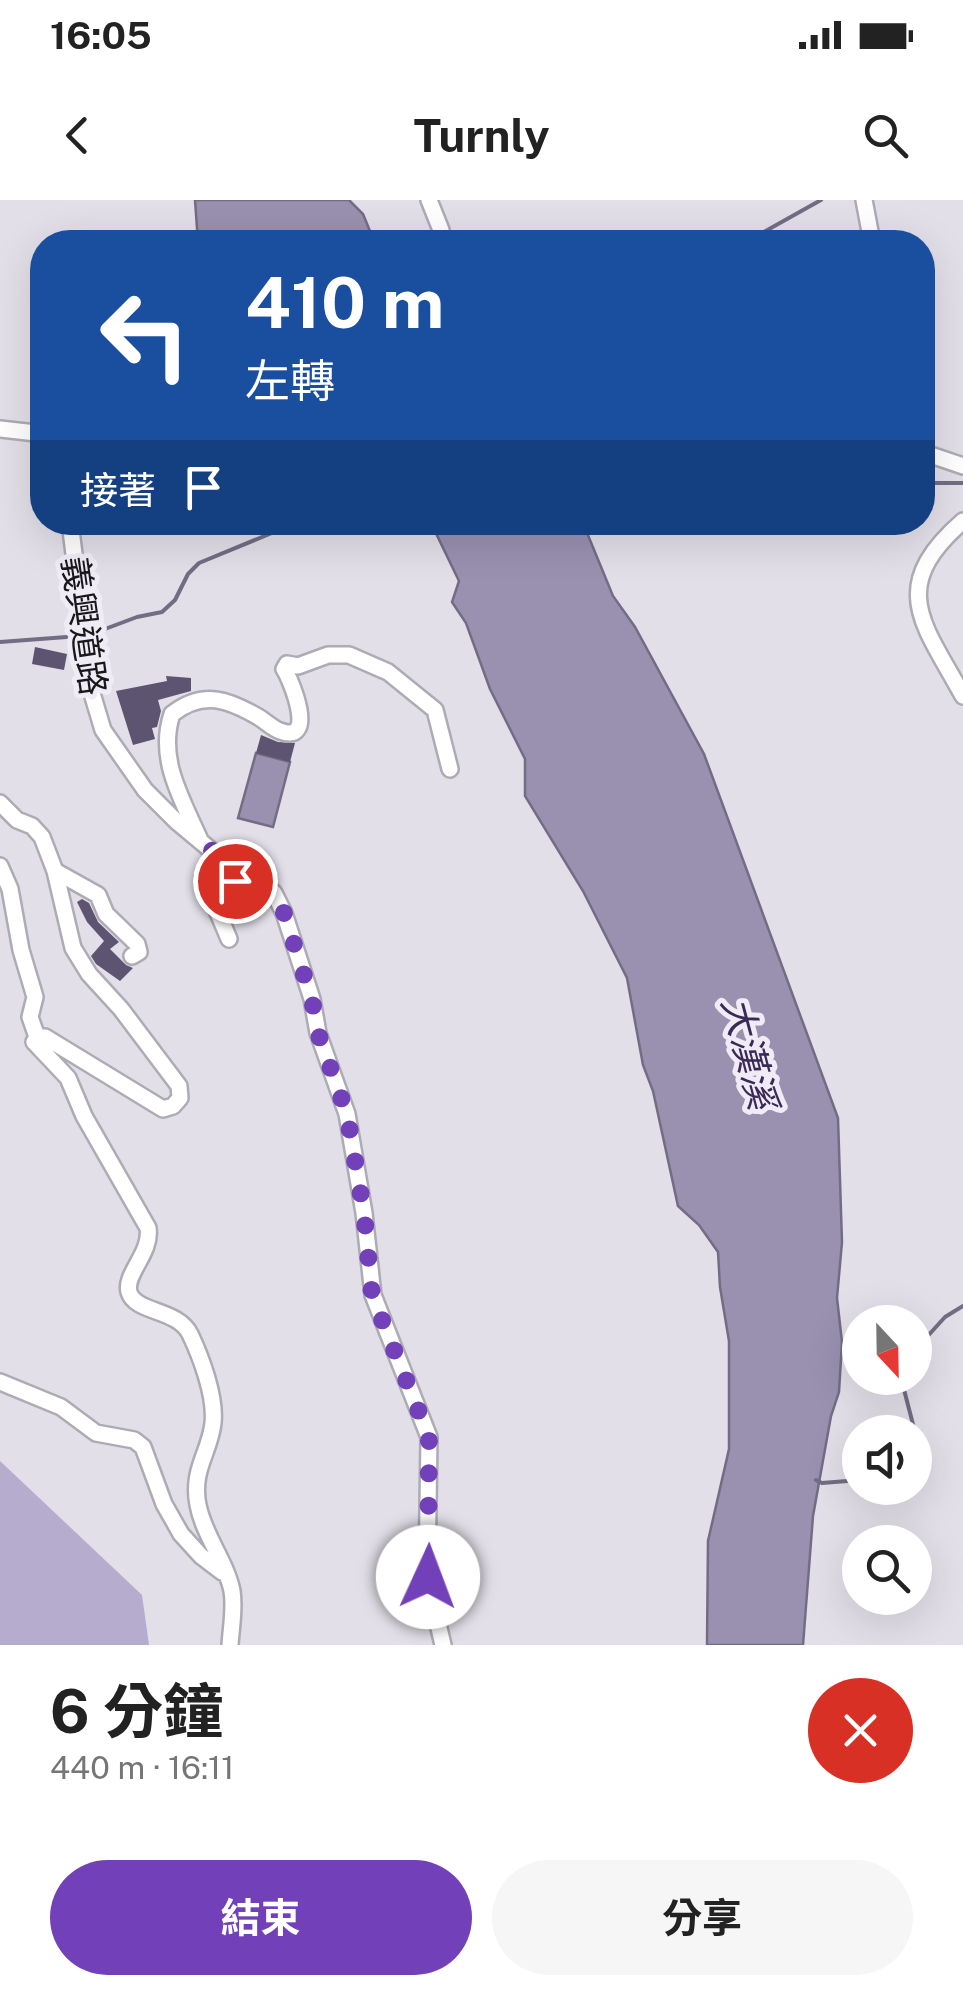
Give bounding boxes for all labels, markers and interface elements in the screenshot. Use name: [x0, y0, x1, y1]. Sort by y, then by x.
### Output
text: 16:05: [50, 13, 152, 58]
icon: back: [50, 108, 105, 163]
icon: search: [858, 108, 913, 163]
text: Turnly: [413, 109, 550, 162]
text: 410 m: [245, 261, 444, 344]
icon: left: [80, 270, 210, 400]
text: 左轉: [245, 354, 335, 407]
icon: arrive: [176, 460, 231, 515]
text: 接著: [80, 468, 156, 513]
street label: 義興道路: [54, 554, 115, 698]
pin: [193, 839, 278, 924]
icon: arrive: [208, 854, 263, 909]
water label: 大漢溪: [713, 992, 787, 1119]
north arrow: [842, 1305, 932, 1395]
map controls: [842, 1305, 932, 1615]
button: sound: [842, 1415, 932, 1505]
position arrow: [376, 1525, 480, 1629]
button: search: [842, 1525, 932, 1615]
text: 6 分鐘: [50, 1676, 223, 1747]
button: close: [808, 1678, 913, 1783]
text: 440 m · 16:11: [50, 1749, 234, 1786]
button: 結束: [50, 1860, 472, 1975]
button: 分享: [492, 1860, 913, 1975]

